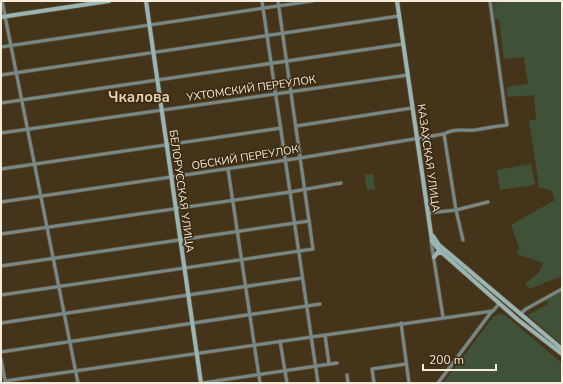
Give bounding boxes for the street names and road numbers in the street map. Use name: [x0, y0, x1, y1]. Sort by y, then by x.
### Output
street label: УХТОМСКИЙ ПЕРЕУЛОК: [184, 72, 317, 105]
street label: КАЗАХСКАЯ УЛИЦА: [413, 103, 444, 213]
street label: БЕЛОРУССКАЯ УЛИЦА: [165, 129, 198, 253]
street label: ОБСКИЙ ПЕРЕУЛОК: [191, 142, 300, 173]

